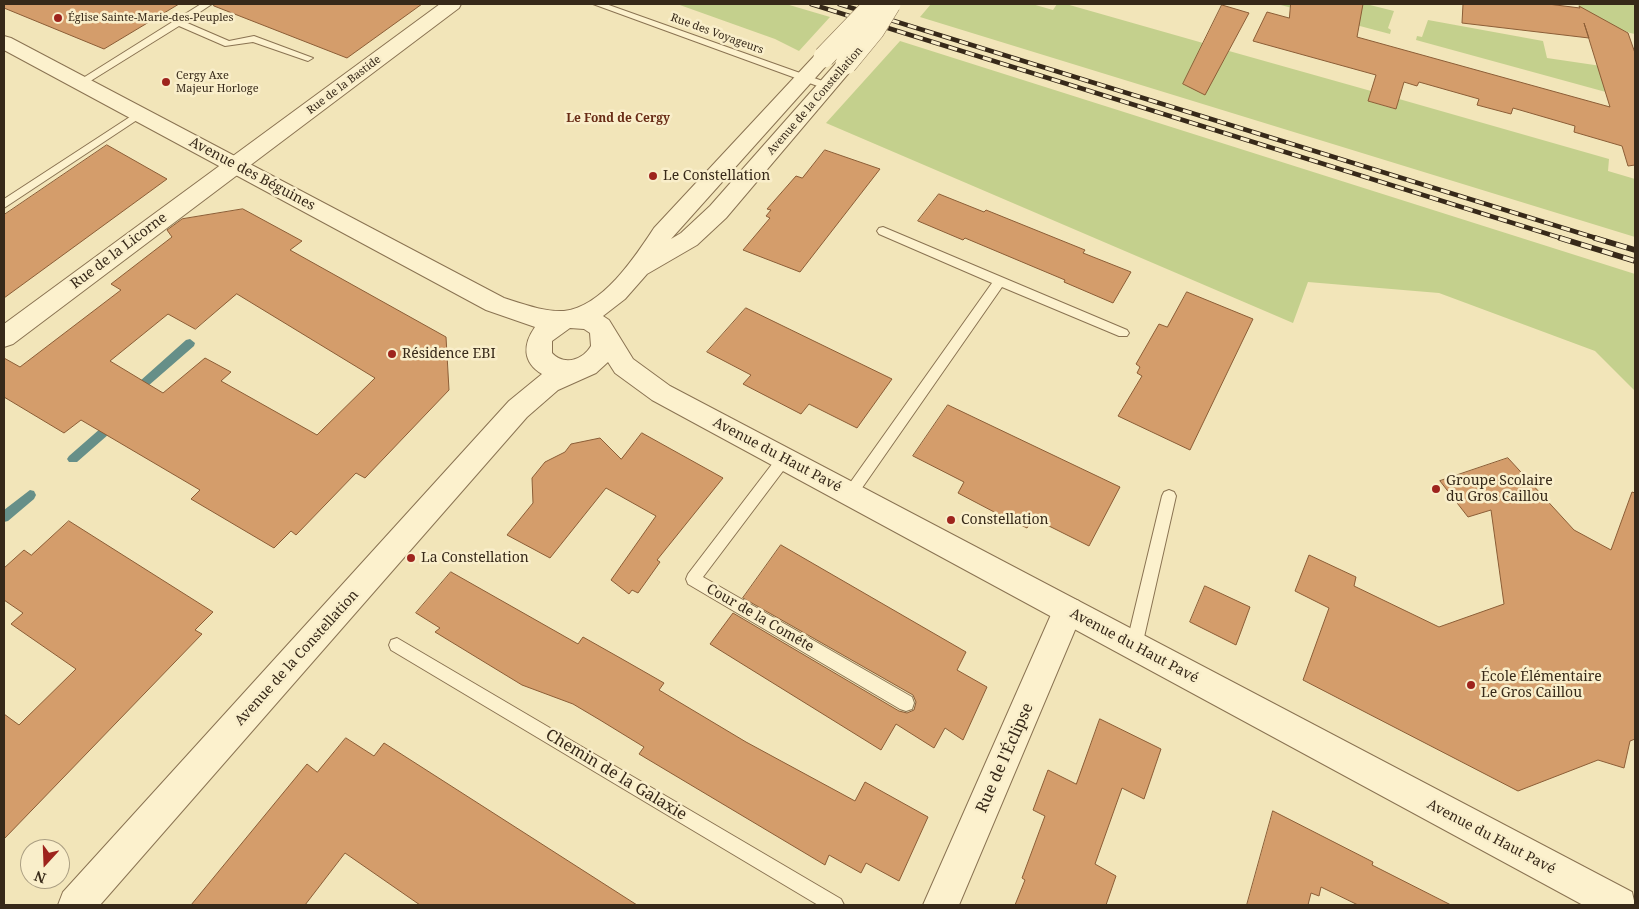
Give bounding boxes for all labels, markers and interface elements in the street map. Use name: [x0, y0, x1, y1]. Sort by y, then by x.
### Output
place label: Église Sainte-Marie-des-Peuples: [68, 11, 233, 25]
street label: Rue des Voyageurs: [669, 11, 765, 57]
marker: Église Sainte-Marie-des-Peuples: [52, 12, 64, 24]
street label: Avenue de la Constellation: [764, 44, 866, 158]
street label: Rue de la Bastide: [304, 53, 384, 117]
place label: Cergy Axe Majeur Horloge: [176, 69, 259, 95]
marker: Cergy Axe Majeur Horloge: [160, 76, 172, 88]
district label: Le Fond de Cergy: [566, 112, 670, 126]
street label: Avenue des Béguines: [186, 134, 318, 214]
place label: Le Constellation: [663, 168, 770, 184]
marker: Le Constellation: [647, 170, 659, 182]
street label: Rue de la Licorne: [68, 209, 170, 293]
place label: Résidence EBI: [402, 346, 496, 362]
marker: Résidence EBI: [386, 348, 398, 360]
street label: Avenue du Haut Pavé: [710, 414, 844, 496]
place label: Groupe Scolaire du Gros Caillou: [1446, 473, 1553, 506]
marker: Groupe Scolaire du Gros Caillou: [1430, 483, 1442, 495]
place label: Constellation: [961, 512, 1049, 528]
marker: Constellation: [945, 514, 957, 526]
place label: La Constellation: [421, 550, 529, 566]
marker: La Constellation: [405, 552, 417, 564]
street label: Cour de la Cométe: [703, 580, 817, 656]
street label: Avenue de la Constellation: [232, 587, 362, 729]
street label: Avenue du Haut Pavé: [1067, 605, 1201, 687]
place label: École Élémentaire Le Gros Caillou: [1481, 669, 1602, 702]
marker: École Élémentaire Le Gros Caillou: [1465, 679, 1477, 691]
street label: Rue de l'Éclipse: [972, 700, 1038, 816]
street label: Chemin de la Galaxie: [542, 725, 690, 825]
street label: Avenue du Haut Pavé: [1424, 796, 1558, 878]
north arrow: [20, 839, 70, 889]
text: N: [32, 867, 48, 888]

